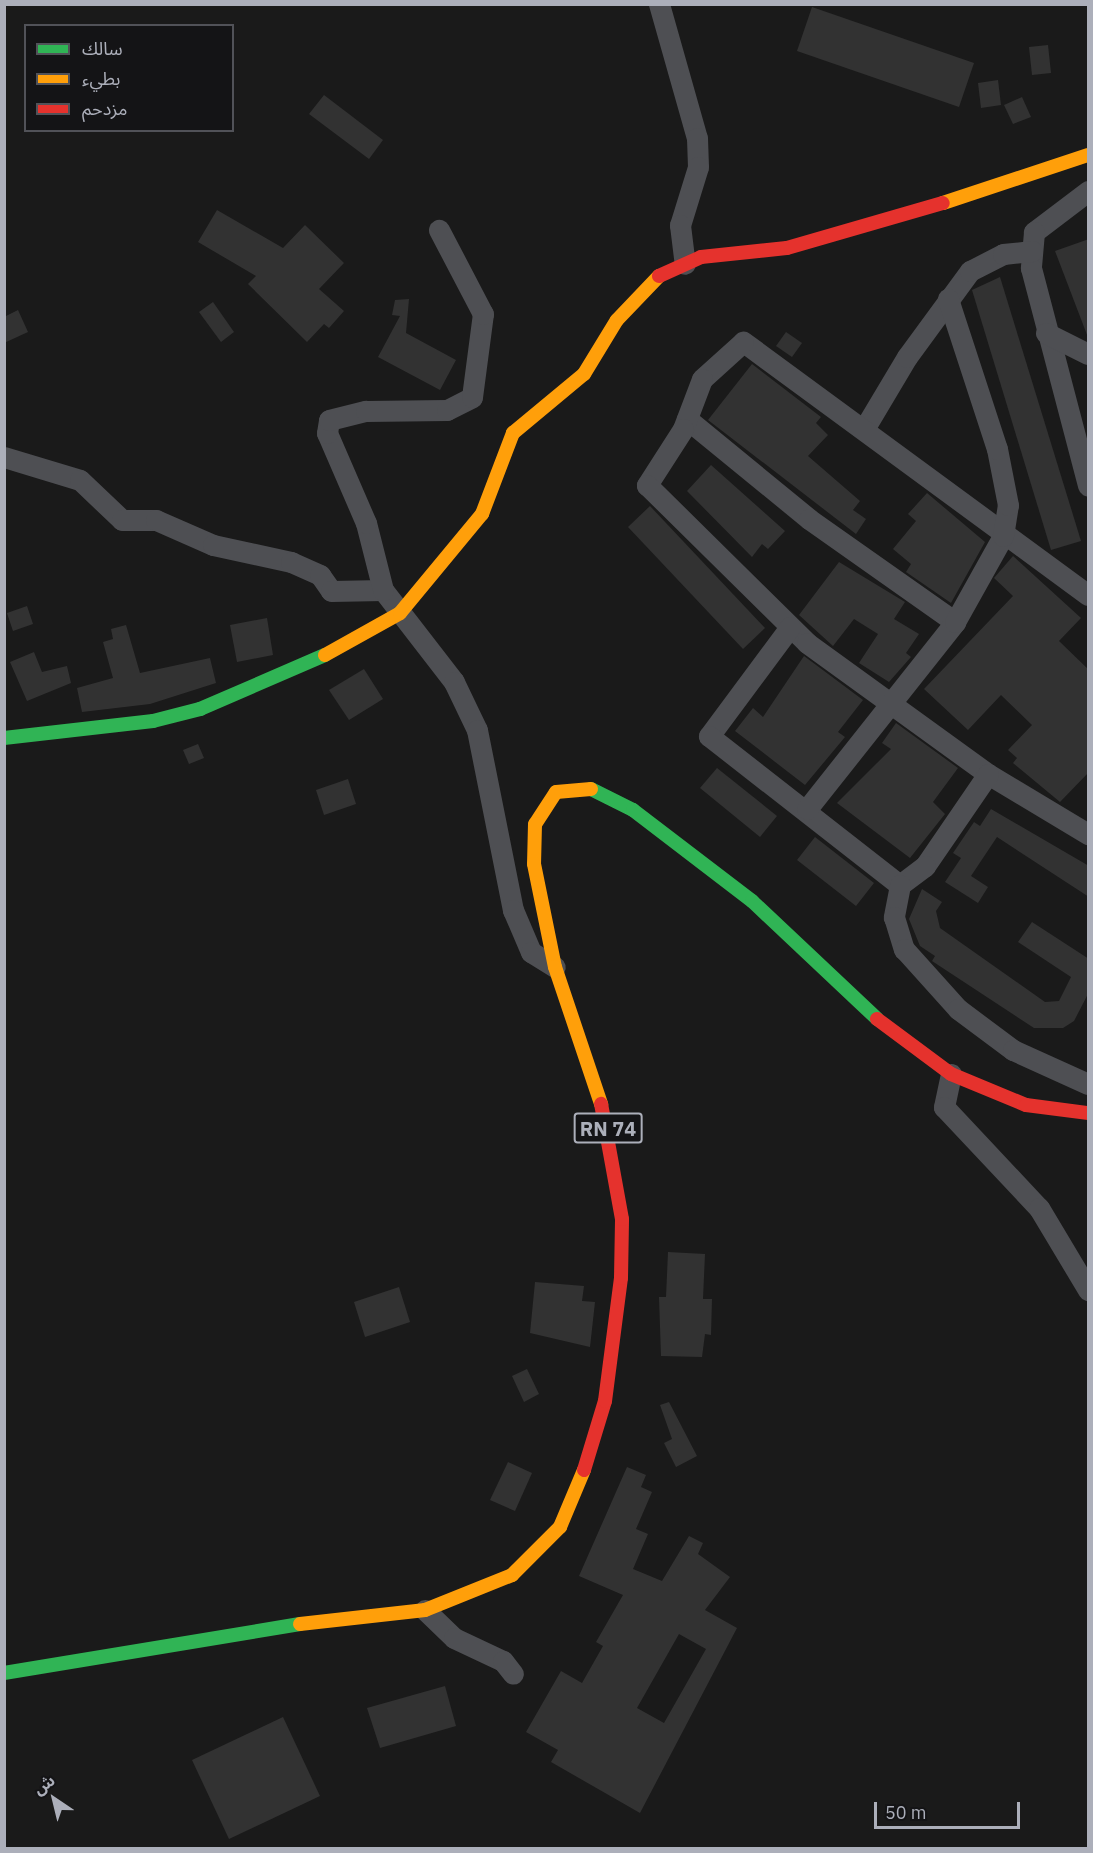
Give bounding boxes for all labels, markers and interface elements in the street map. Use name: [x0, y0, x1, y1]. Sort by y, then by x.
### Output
legend: [24, 24, 234, 132]
text: سالك: [82, 37, 123, 60]
text: بطيء: [82, 67, 120, 90]
text: مزدحم: [82, 97, 127, 120]
road number: RN 74: [574, 1111, 642, 1145]
north arrow: [24, 1769, 84, 1829]
text: ش: [29, 1770, 58, 1799]
scale bar: [877, 1790, 1022, 1828]
text: 50 m: [885, 1801, 927, 1824]

